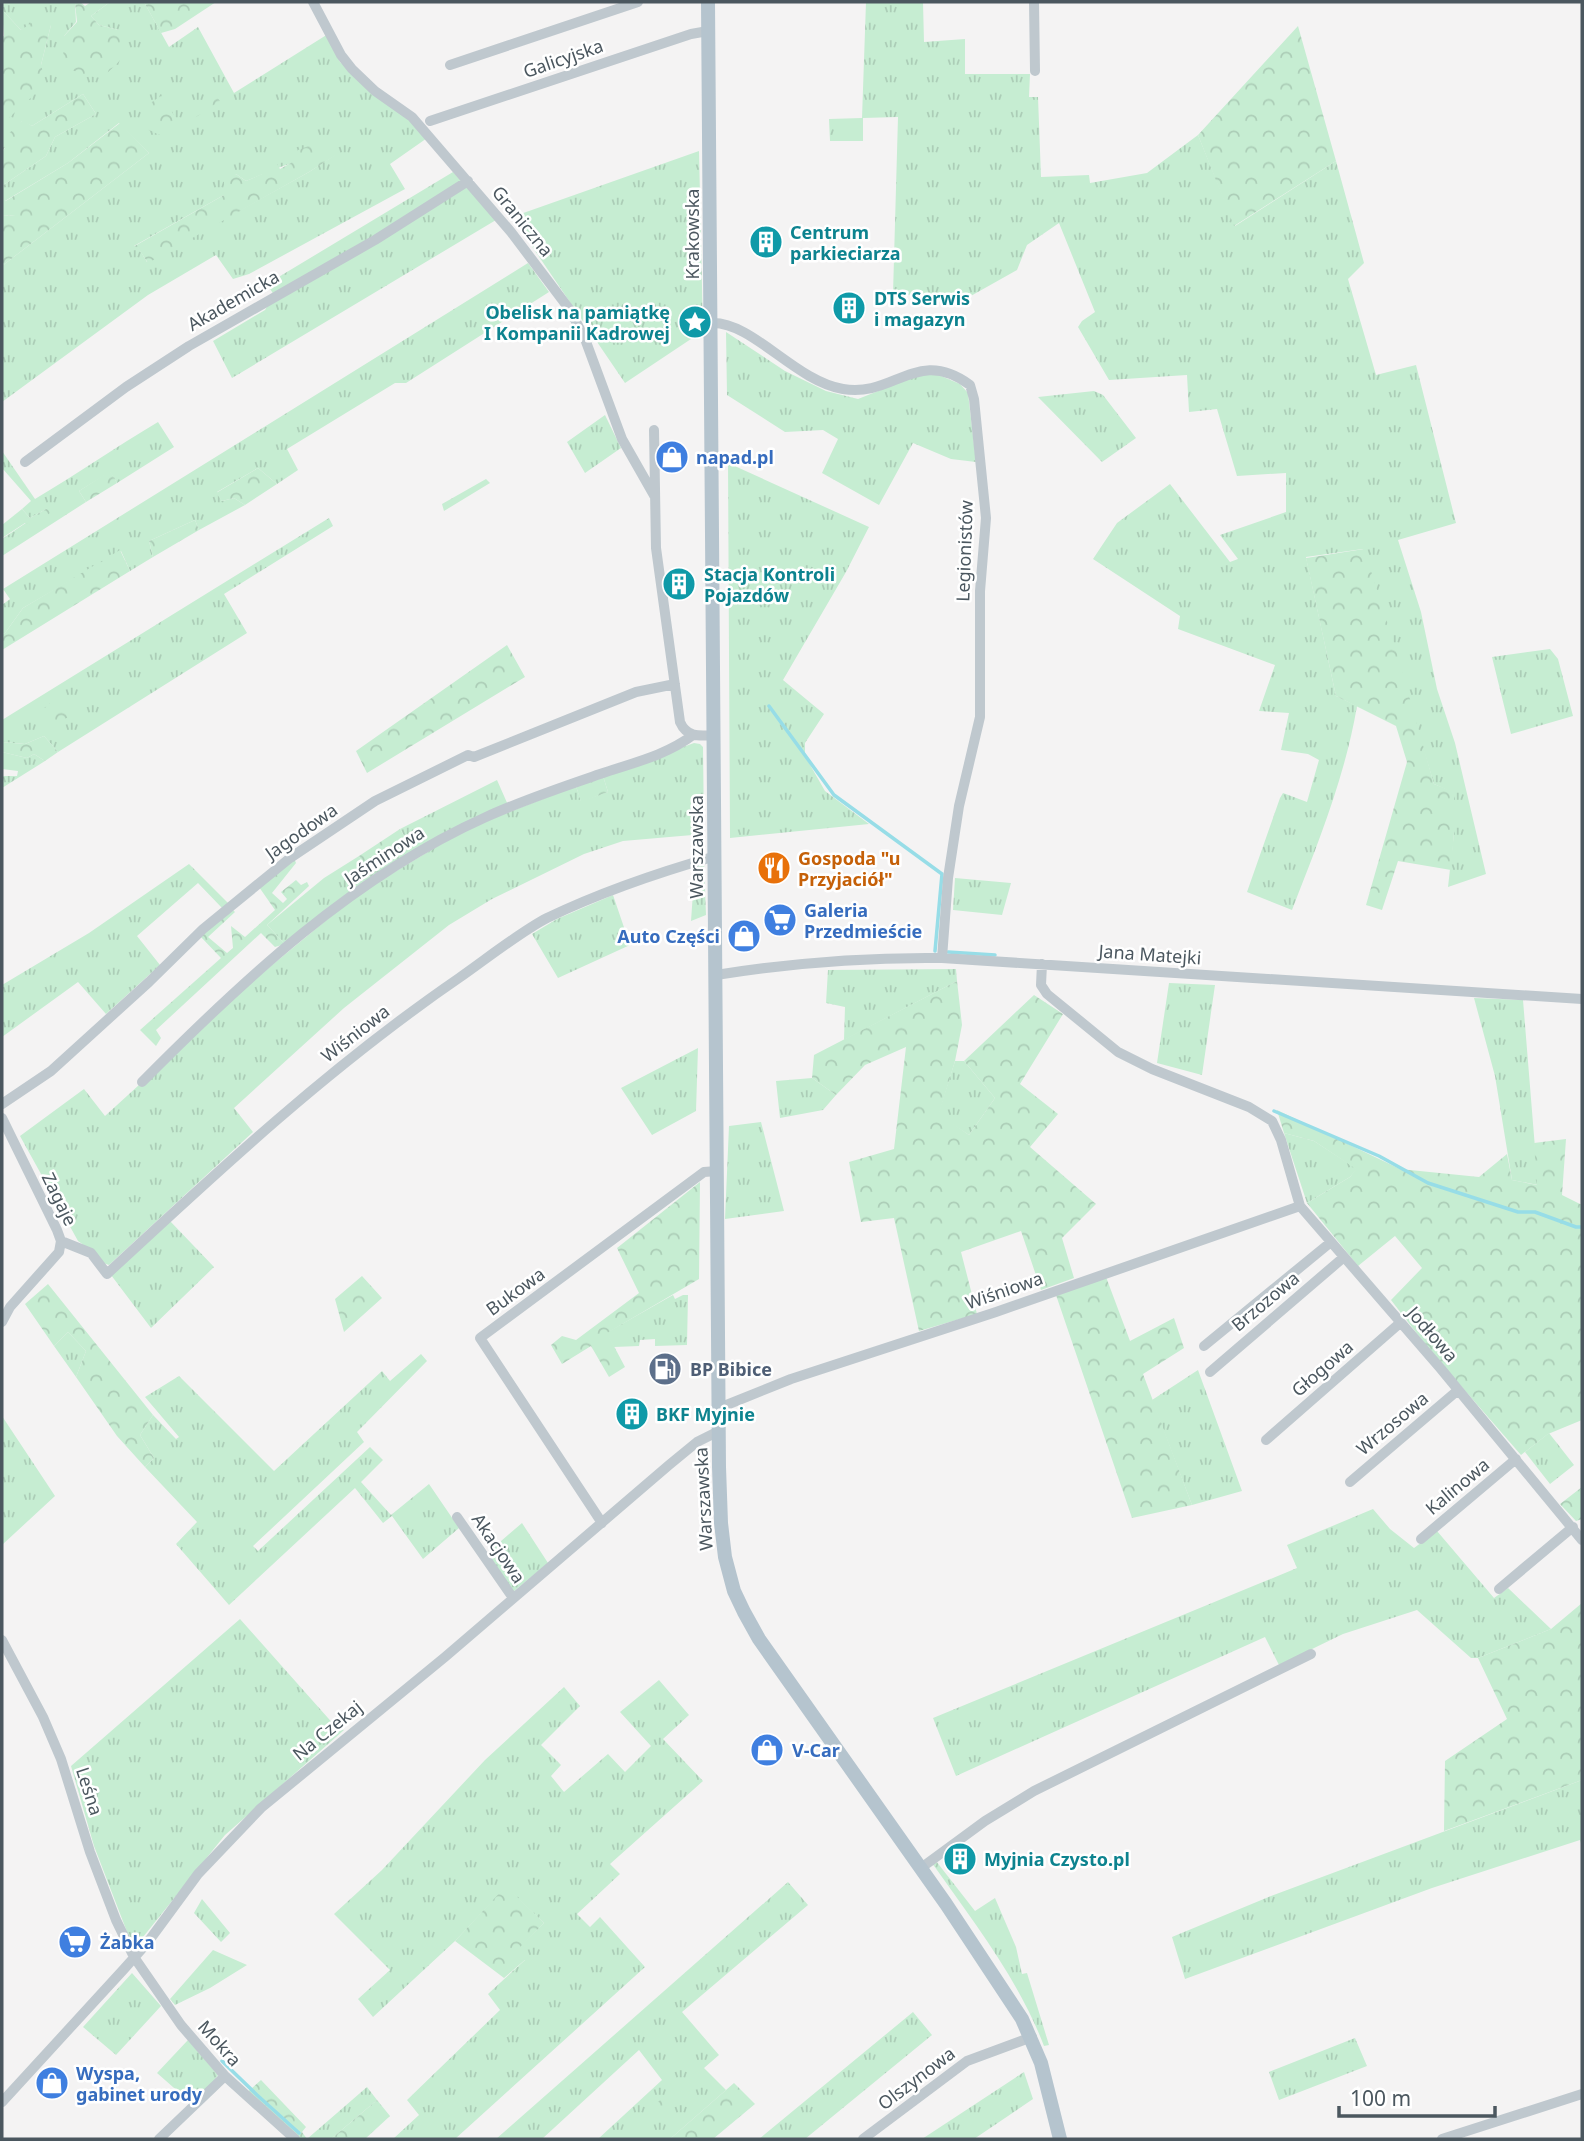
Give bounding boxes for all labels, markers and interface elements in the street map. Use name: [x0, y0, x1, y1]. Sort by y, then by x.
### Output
street label: Galicyjska: [520, 33, 606, 83]
street label: Graniczna: [487, 181, 559, 261]
street label: Krakowska: [680, 189, 704, 279]
place label: Centrum parkieciarza: [790, 220, 901, 265]
building icon: Centrum parkieciarza: [747, 223, 785, 261]
street label: Akademicka: [183, 264, 283, 336]
place label: DTS Serwis i magazyn: [874, 286, 970, 331]
building icon: DTS Serwis i magazyn: [830, 289, 868, 327]
place label: Obelisk na pamiątkę I Kompanii Kadrowej: [484, 300, 670, 345]
place icon: Obelisk na pamiątkę I Kompanii Kadrowej: [676, 303, 714, 341]
shop icon: napad.pl: [653, 438, 691, 476]
place label: napad.pl: [696, 445, 774, 469]
street label: Legionistów: [950, 500, 978, 602]
place label: Stacja Kontroli Pojazdów: [704, 562, 835, 607]
building icon: Stacja Kontroli Pojazdów: [660, 565, 698, 603]
street label: Warszawska: [684, 795, 708, 899]
street label: Jagodowa: [259, 797, 342, 866]
street label: Jaśminowa: [338, 820, 429, 891]
place label: Gospoda "u Przyjaciół": [798, 846, 901, 891]
restaurant icon: Gospoda "u Przyjaciół": [755, 849, 793, 887]
place label: Galeria Przedmieście: [804, 898, 922, 943]
supermarket icon: Galeria Przedmieście: [761, 901, 799, 939]
shop icon: Auto Części: [725, 917, 763, 955]
place label: Auto Części: [617, 924, 720, 948]
street label: Jana Matejki: [1096, 938, 1202, 970]
street label: Wiśniowa: [316, 999, 394, 1067]
street label: Zagaje: [37, 1168, 83, 1230]
street label: Bukowa: [481, 1262, 549, 1320]
street label: Wiśniowa: [962, 1266, 1046, 1314]
street label: Brzozowa: [1226, 1266, 1304, 1336]
street label: Jodłowa: [1401, 1300, 1464, 1367]
street label: Głogowa: [1286, 1335, 1358, 1401]
fuel station icon: BP Bibice: [646, 1350, 684, 1388]
place label: BP Bibice: [690, 1357, 772, 1381]
street label: Wrzosowa: [1351, 1386, 1433, 1460]
building icon: BKF Myjnie: [613, 1395, 651, 1433]
place label: BKF Myjnie: [656, 1402, 755, 1426]
street label: Warszawska: [688, 1447, 718, 1551]
street label: Kalinowa: [1420, 1452, 1494, 1520]
street label: Akacjowa: [467, 1508, 531, 1588]
street label: Na Czekaj: [287, 1695, 367, 1765]
shop icon: V-Car: [748, 1731, 786, 1769]
place label: V-Car: [792, 1738, 840, 1762]
street label: Leśna: [71, 1764, 109, 1818]
building icon: Myjnia Czysto.pl: [941, 1840, 979, 1878]
place label: Myjnia Czysto.pl: [984, 1847, 1130, 1871]
supermarket icon: Żabka: [56, 1923, 94, 1961]
place label: Żabka: [100, 1930, 155, 1954]
street label: Mokra: [193, 2015, 247, 2071]
street label: Olszynowa: [872, 2041, 960, 2115]
place label: Wyspa, gabinet urody: [76, 2061, 203, 2106]
shop icon: Wyspa, gabinet urody: [33, 2064, 71, 2102]
scale bar: [1339, 2074, 1495, 2118]
text: 100 m: [1350, 2084, 1411, 2112]

